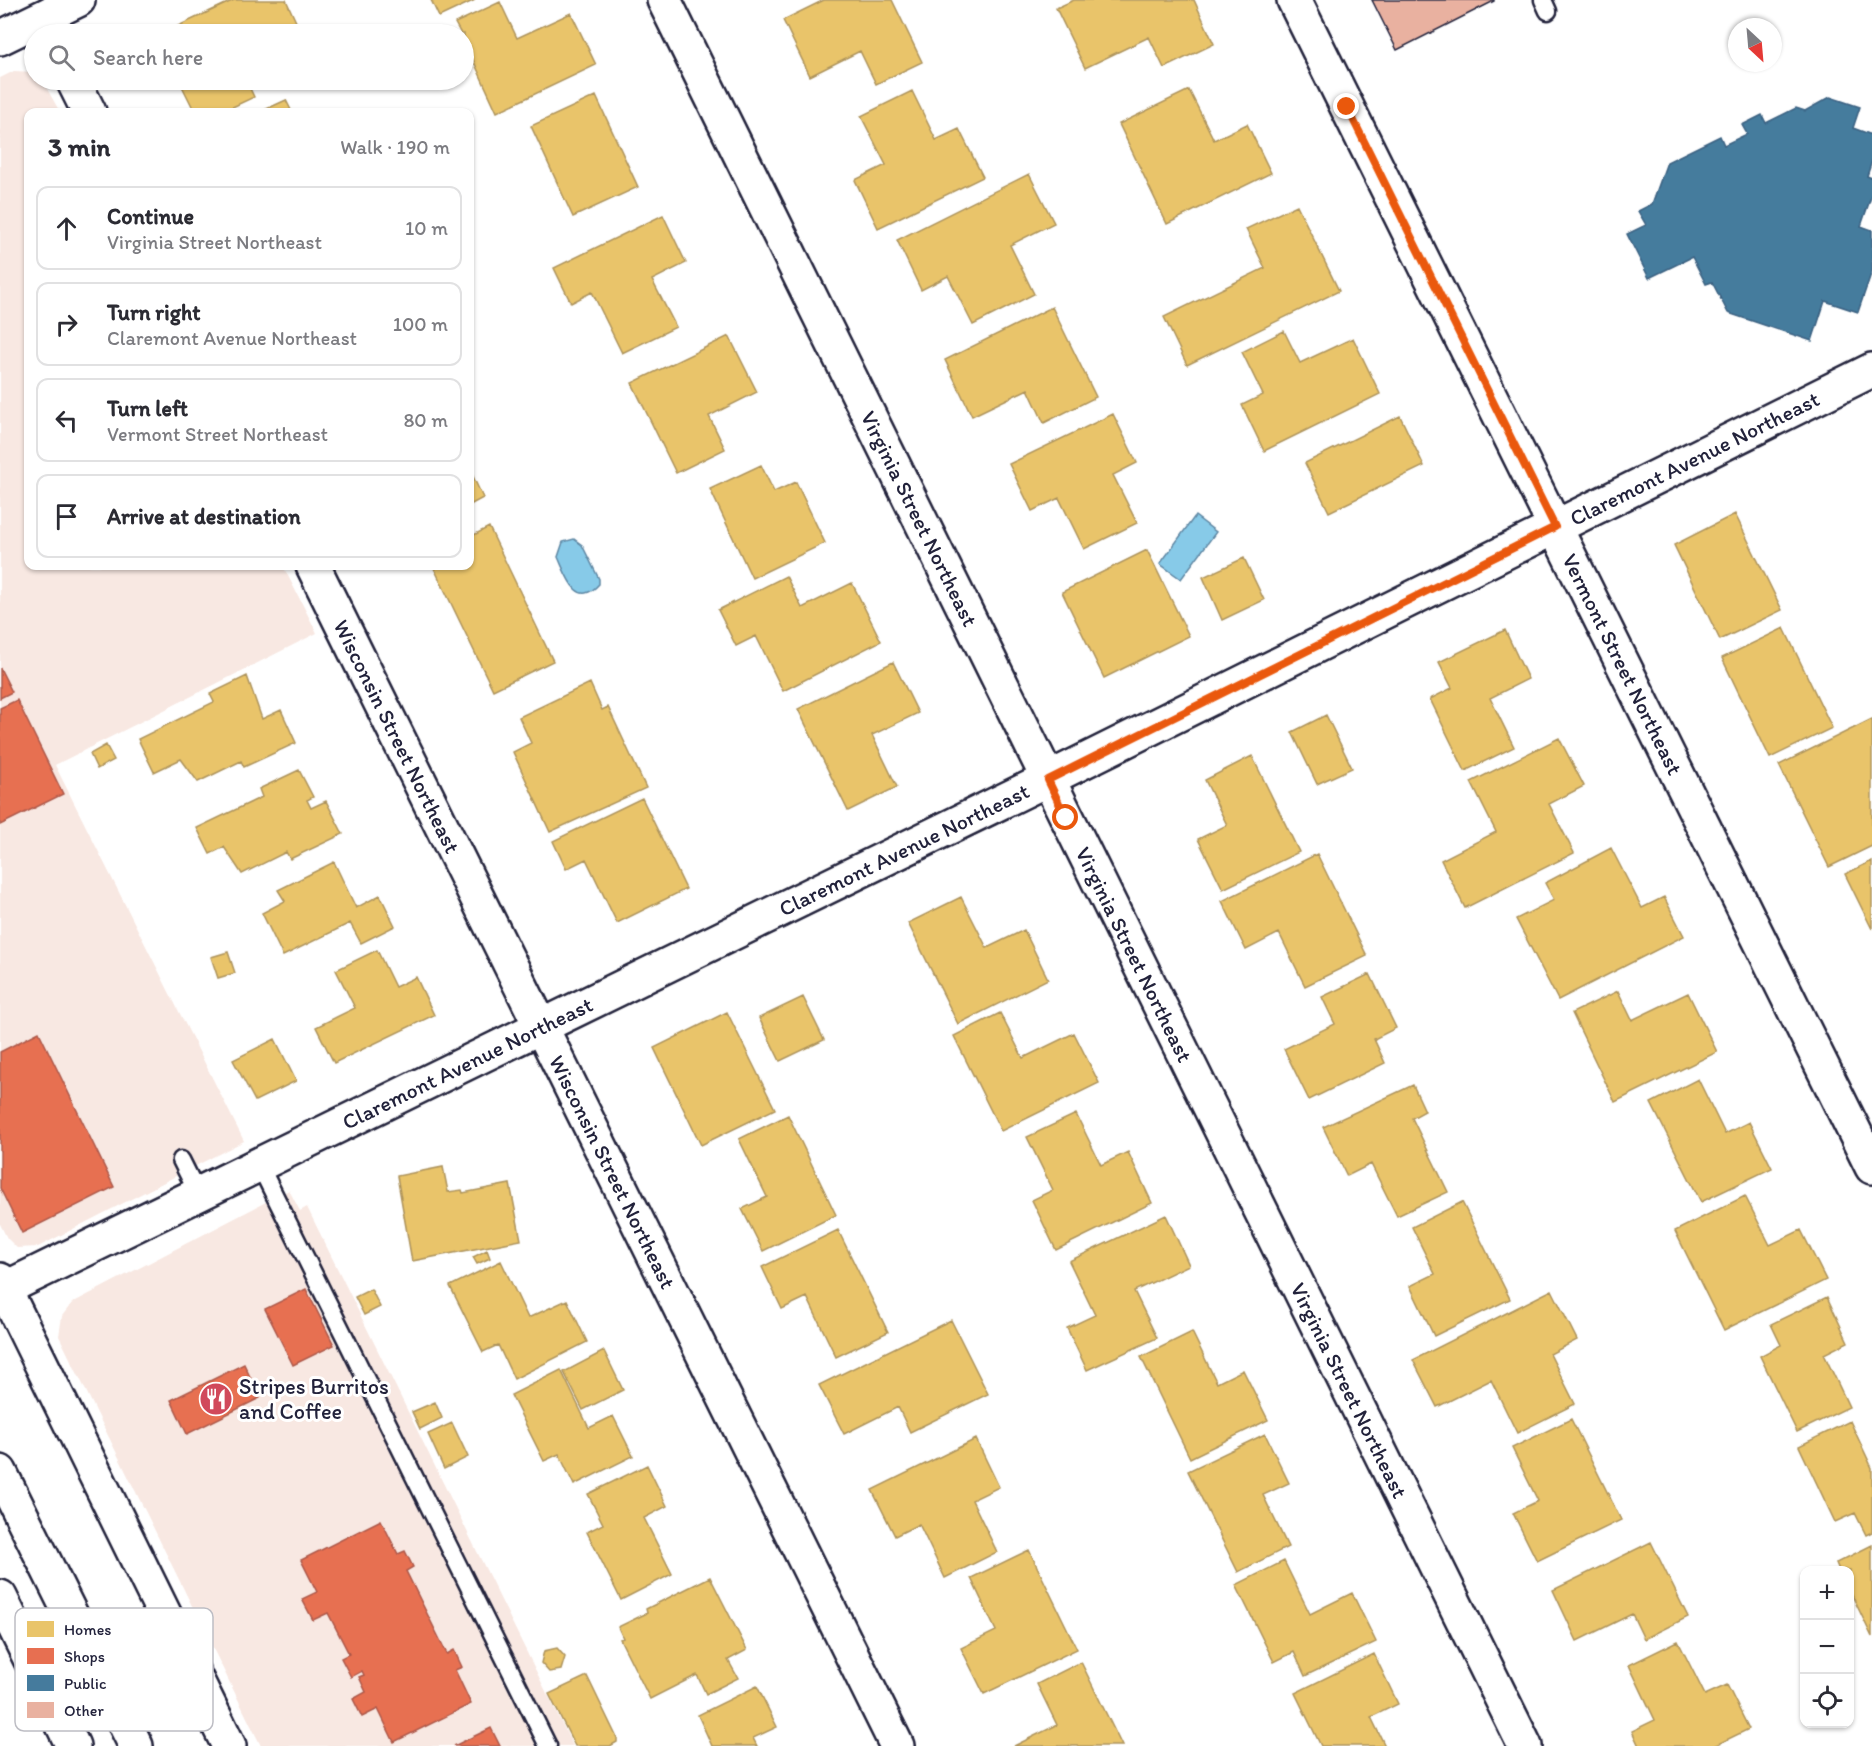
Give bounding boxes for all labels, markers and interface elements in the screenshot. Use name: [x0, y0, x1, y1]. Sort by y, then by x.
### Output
north arrow: [1728, 18, 1782, 72]
search box: [24, 24, 474, 90]
icon: search: [45, 41, 78, 74]
text: Search here: [93, 44, 203, 71]
route end: [1333, 93, 1359, 119]
text: 3 min: [48, 131, 110, 163]
text: Walk · 190 m: [340, 135, 450, 159]
text: Continue: [107, 203, 194, 230]
icon: ahead: [50, 212, 83, 245]
text: 10 m: [405, 216, 448, 240]
text: Virginia Street Northeast: [107, 230, 322, 254]
text: Turn right: [107, 299, 201, 326]
icon: right: [50, 308, 83, 341]
text: 100 m: [393, 312, 448, 336]
text: Claremont Avenue Northeast: [107, 326, 357, 350]
street label: Claremont Avenue Northeast: [1565, 385, 1824, 531]
text: Turn left: [107, 395, 188, 422]
icon: left: [50, 404, 83, 437]
street label: Virginia Street Northeast: [855, 406, 984, 630]
text: 80 m: [403, 408, 448, 432]
text: Vermont Street Northeast: [107, 422, 328, 446]
icon: arrive: [50, 500, 83, 533]
text: Arrive at destination: [107, 503, 301, 530]
street label: Vermont Street Northeast: [1557, 549, 1689, 779]
street label: Wisconsin Street Northeast: [328, 615, 466, 858]
street label: Claremont Avenue Northeast: [774, 777, 1033, 922]
route start: [1052, 804, 1078, 830]
street label: Virginia Street Northeast: [1070, 842, 1199, 1066]
street label: Claremont Avenue Northeast: [338, 990, 597, 1135]
street label: Wisconsin Street Northeast: [544, 1051, 682, 1293]
street label: Virginia Street Northeast: [1285, 1278, 1414, 1502]
place label: Stripes Burritos and Coffee: [239, 1373, 389, 1425]
restaurant icon: Stripes Burritos and Coffee: [198, 1381, 234, 1417]
map controls: [1800, 1566, 1854, 1728]
button: +: [1800, 1566, 1854, 1620]
legend: [15, 1608, 213, 1731]
text: Homes: [64, 1620, 111, 1639]
button: −: [1800, 1620, 1854, 1674]
text: Shops: [64, 1647, 105, 1666]
text: Public: [64, 1674, 106, 1693]
button: locate: [1800, 1674, 1854, 1728]
text: Other: [64, 1701, 104, 1720]

